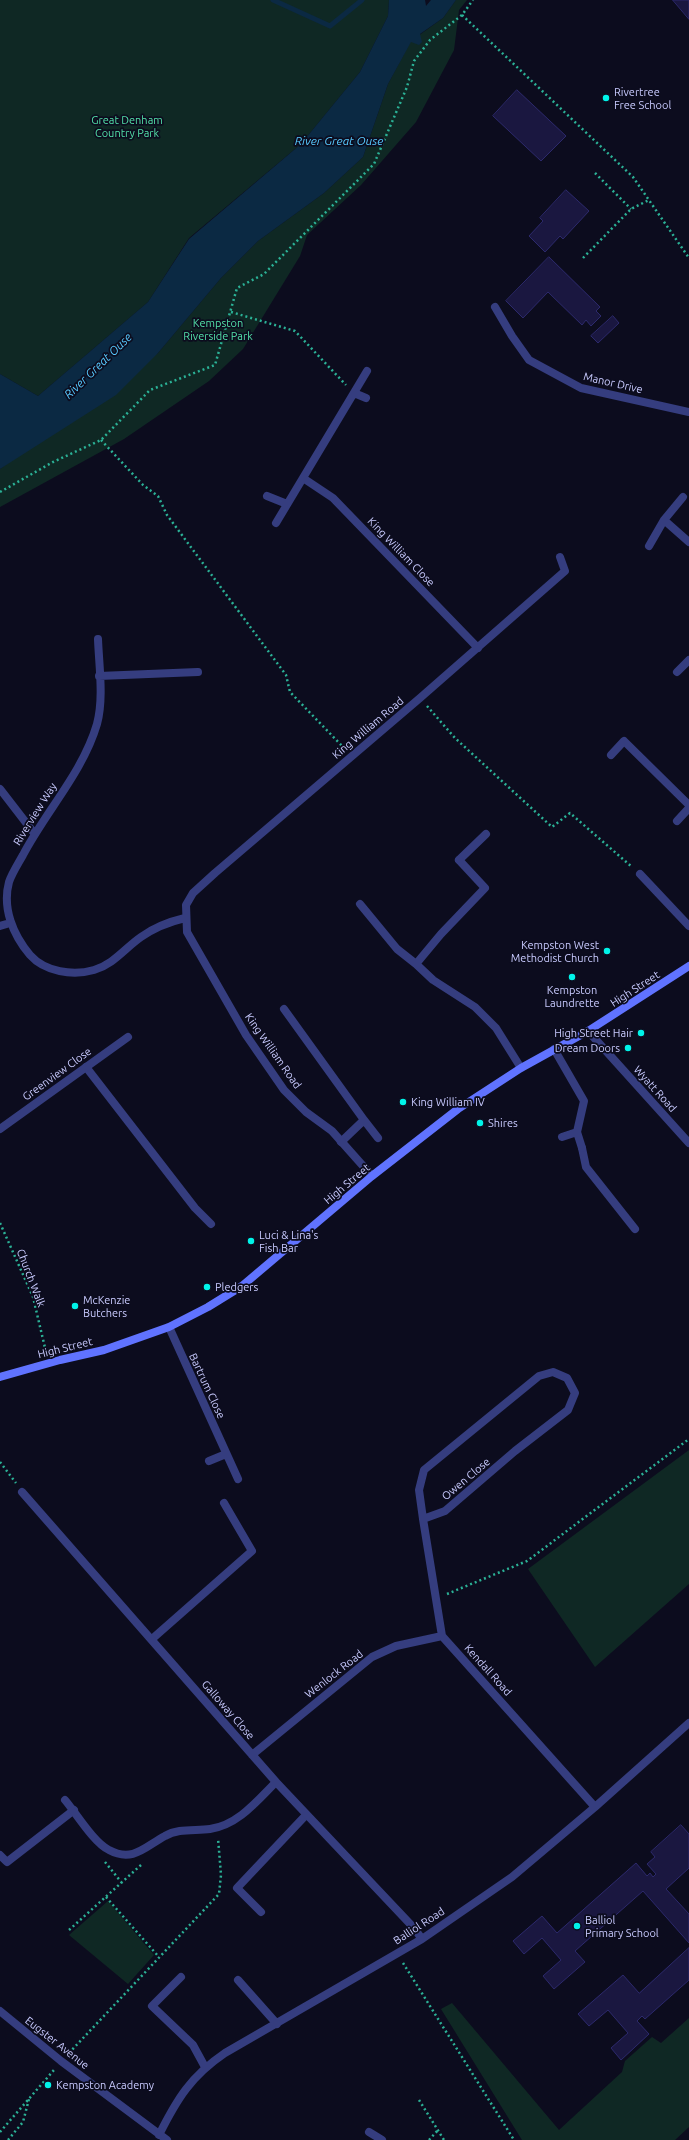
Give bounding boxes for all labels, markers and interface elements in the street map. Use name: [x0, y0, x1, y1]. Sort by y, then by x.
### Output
place label: Rivertree Free School: [614, 85, 671, 111]
marker: Rivertree Free School: [601, 93, 611, 103]
park label: Great Denham Country Park: [91, 113, 163, 139]
water label: River Great Ouse: [295, 134, 383, 148]
park label: Kempston Riverside Park: [183, 316, 253, 342]
water label: River Great Ouse: [61, 330, 135, 402]
street label: Manor Drive: [582, 370, 644, 396]
street label: King William Close: [365, 515, 437, 589]
street label: King William Road: [330, 694, 406, 762]
street label: Riverview Way: [10, 780, 60, 848]
place label: Kempston West Methodist Church: [511, 938, 599, 964]
marker: Kempston West Methodist Church: [602, 946, 612, 956]
street label: High Street: [608, 968, 662, 1010]
marker: Kempston Laundrette: [567, 972, 577, 982]
place label: Kempston Laundrette: [544, 983, 600, 1009]
street label: King William Road: [242, 1011, 304, 1091]
place label: High Street Hair: [554, 1026, 633, 1040]
marker: High Street Hair: [636, 1028, 646, 1038]
place label: Dream Doors: [555, 1041, 620, 1055]
marker: Dream Doors: [623, 1043, 633, 1053]
street label: Greenview Close: [20, 1045, 94, 1103]
street label: Wyatt Road: [631, 1063, 679, 1115]
place label: King William IV: [411, 1095, 485, 1109]
marker: King William IV: [398, 1097, 408, 1107]
place label: Shires: [488, 1116, 518, 1130]
marker: Shires: [475, 1118, 485, 1128]
street label: High Street: [321, 1161, 373, 1207]
place label: Luci & Lina's Fish Bar: [259, 1228, 318, 1254]
marker: Luci & Lina's Fish Bar: [246, 1236, 256, 1246]
street label: Church Walk: [14, 1247, 48, 1309]
place label: Pledgers: [215, 1280, 258, 1294]
marker: Pledgers: [202, 1282, 212, 1292]
place label: McKenzie Butchers: [83, 1293, 130, 1319]
marker: McKenzie Butchers: [70, 1301, 80, 1311]
street label: High Street: [36, 1335, 94, 1361]
street label: Bartrum Close: [186, 1351, 228, 1421]
street label: Owen Close: [439, 1455, 493, 1503]
street label: Kendall Road: [461, 1642, 515, 1698]
street label: Wenlock Road: [302, 1647, 366, 1701]
street label: Galloway Close: [199, 1678, 257, 1742]
street label: Balliol Road: [391, 1905, 447, 1947]
place label: Balliol Primary School: [585, 1913, 659, 1939]
marker: Balliol Primary School: [572, 1921, 582, 1931]
street label: Eugster Avenue: [22, 2014, 92, 2072]
place label: Kempston Academy: [56, 2078, 154, 2092]
marker: Kempston Academy: [43, 2080, 53, 2090]

